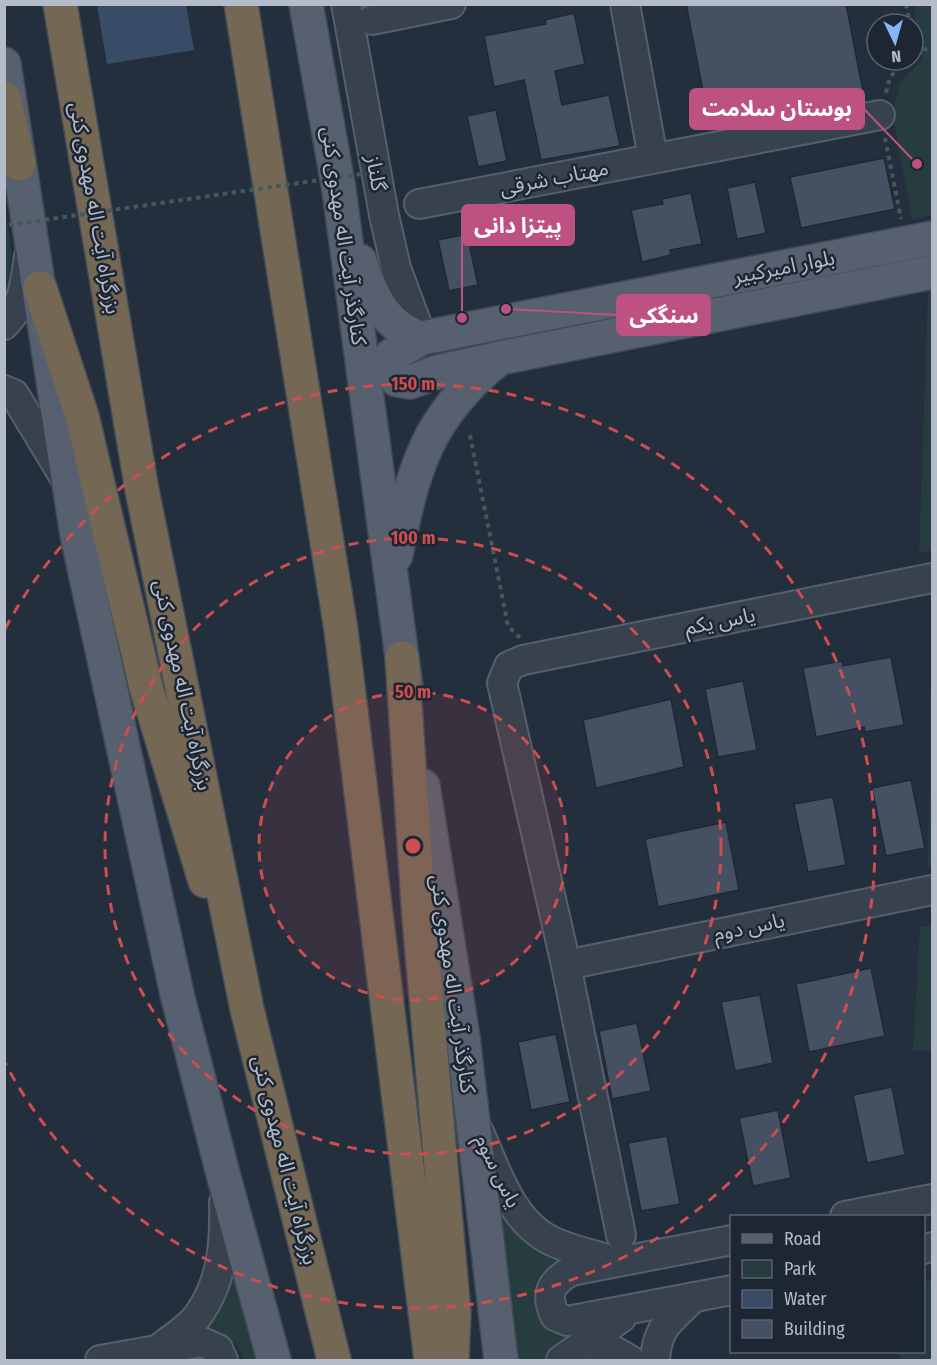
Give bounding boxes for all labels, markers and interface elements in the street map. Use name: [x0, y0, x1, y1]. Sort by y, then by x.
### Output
north arrow: [865, 12, 925, 72]
text: N: [891, 47, 902, 66]
callout: بوستان سلامت: [690, 89, 864, 129]
text: بوستان سلامت: [702, 95, 852, 122]
street label: بزرگراه آیت اله مهدوی کنی: [64, 100, 126, 316]
street label: کنارگذر آیت اله مهدوی کنی: [316, 125, 372, 347]
street label: گلناز: [360, 152, 392, 193]
street label: مهتاب شرقی: [497, 155, 611, 201]
callout: پیتزا دانی: [462, 205, 574, 245]
text: پیتزا دانی: [474, 212, 562, 240]
street label: بلوار امیرکبیر: [730, 244, 837, 290]
callout: سنگکی: [617, 295, 710, 335]
text: سنگکی: [629, 302, 699, 329]
text: 150 m: [391, 373, 435, 395]
text: 100 m: [391, 527, 435, 549]
street label: بزرگراه آیت اله مهدوی کنی: [148, 577, 218, 793]
street label: یاس یکم: [682, 601, 758, 643]
text: 50 m: [395, 681, 431, 703]
centre of rings: [403, 836, 423, 856]
street label: کنارگذر آیت اله مهدوی کنی: [425, 873, 481, 1095]
street label: یاس دوم: [711, 907, 788, 950]
street label: بزرگراه آیت اله مهدوی کنی: [246, 1053, 324, 1267]
street label: یاس سوم: [466, 1130, 527, 1214]
legend: [730, 1215, 925, 1353]
text: Road: [784, 1228, 821, 1250]
text: Park: [784, 1258, 817, 1280]
text: Water: [784, 1288, 827, 1310]
text: Building: [784, 1318, 845, 1340]

